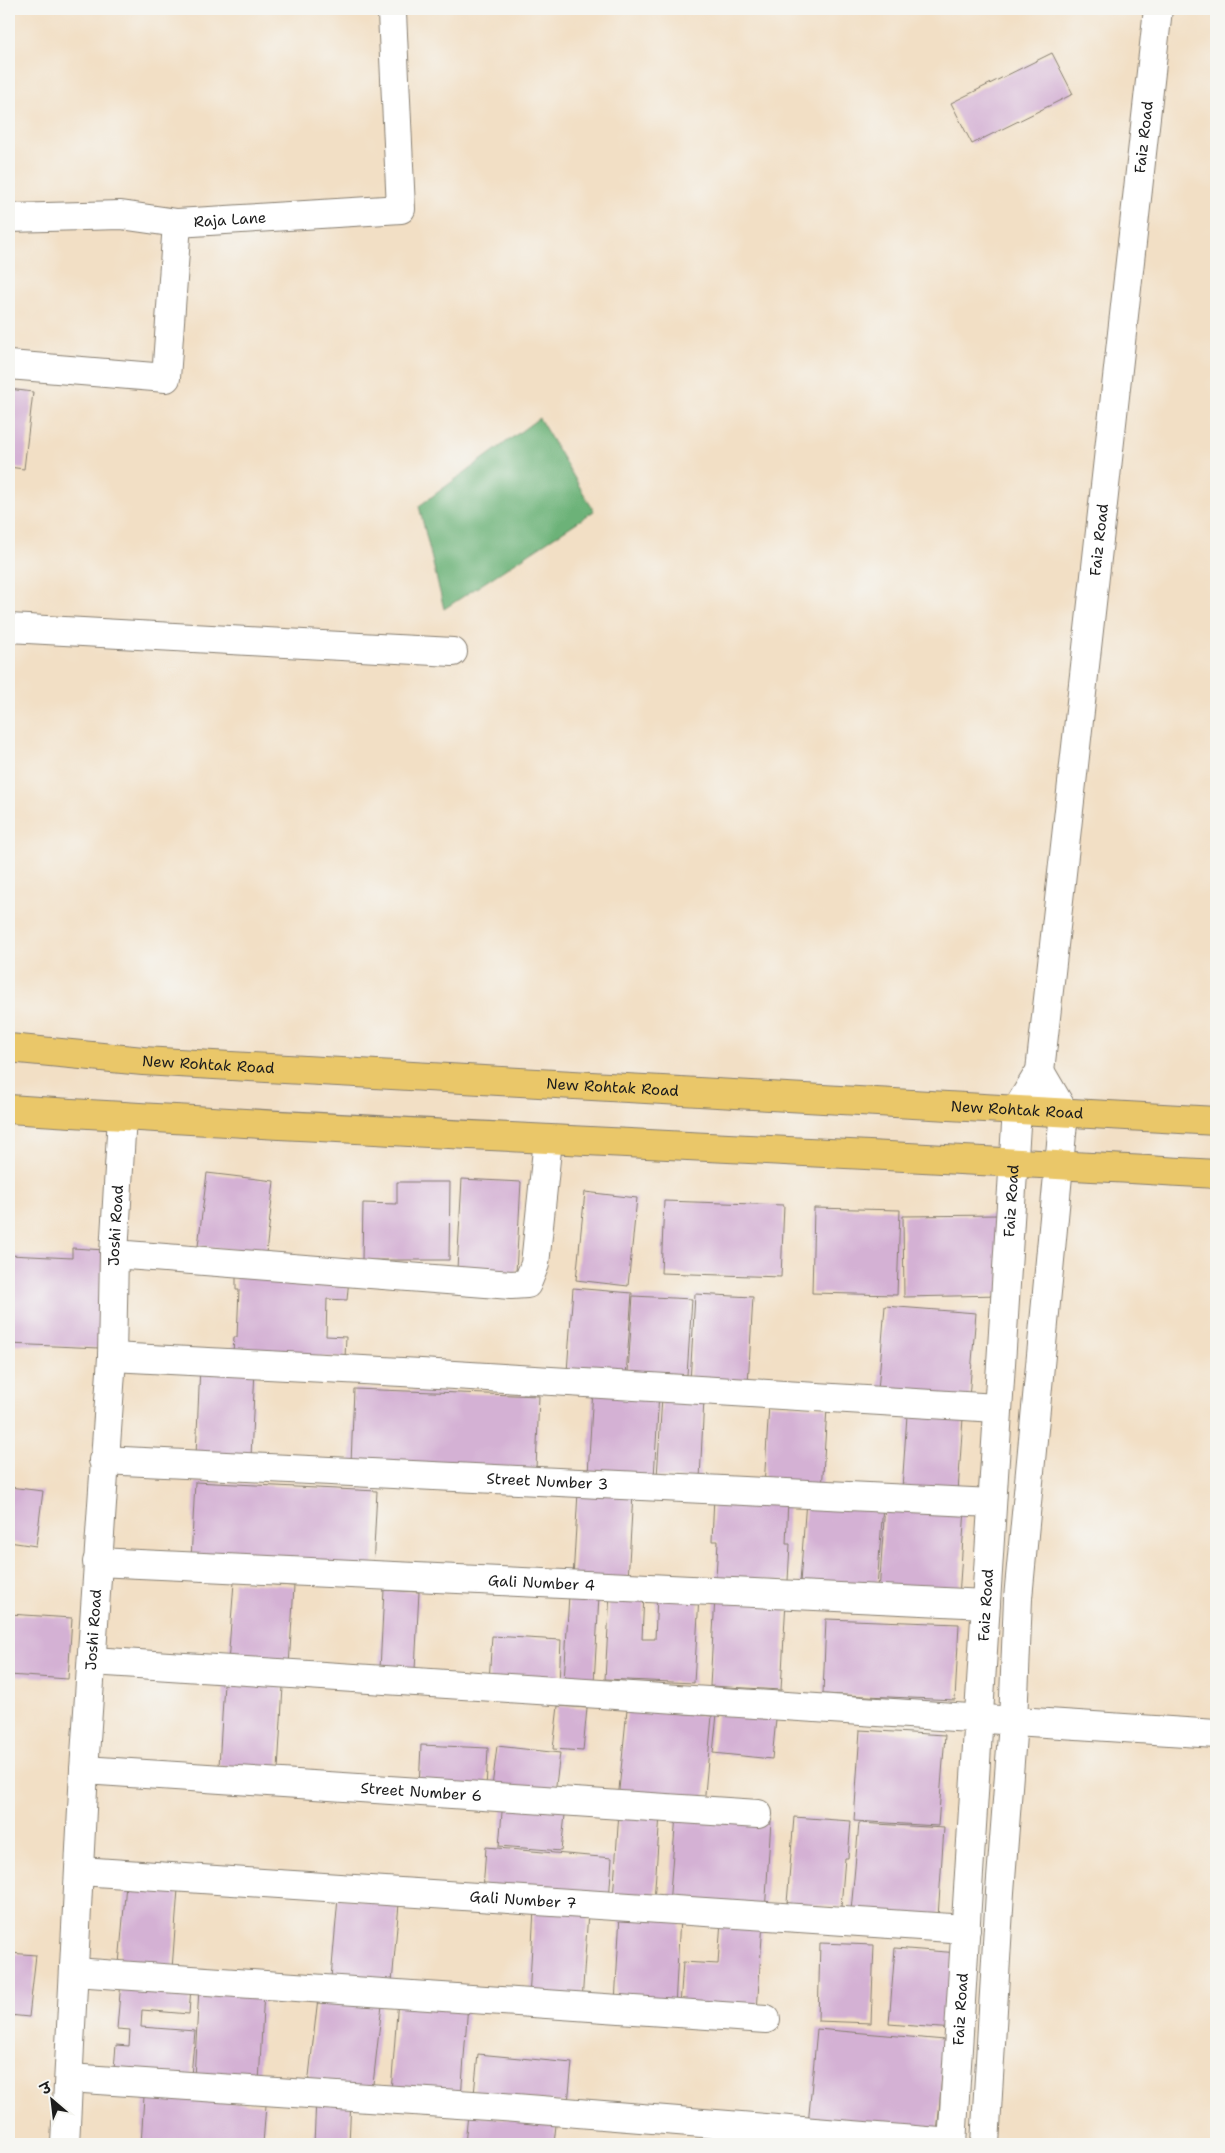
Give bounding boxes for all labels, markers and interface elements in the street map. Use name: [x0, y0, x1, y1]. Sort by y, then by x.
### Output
street label: Faiz Road: [1130, 100, 1158, 174]
street label: Raja Lane: [193, 207, 267, 232]
street label: Faiz Road: [1085, 502, 1113, 577]
street label: New Rohtak Road: [141, 1051, 276, 1078]
street label: New Rohtak Road: [546, 1074, 680, 1101]
street label: New Rohtak Road: [950, 1096, 1084, 1124]
street label: Faiz Road: [999, 1163, 1024, 1238]
street label: Joshi Road: [104, 1184, 128, 1266]
street label: Street Number 3: [486, 1469, 609, 1494]
street label: Faiz Road: [974, 1568, 998, 1642]
street label: Gali Number 4: [488, 1570, 595, 1596]
street label: Joshi Road: [81, 1588, 106, 1671]
street label: Street Number 6: [360, 1778, 483, 1806]
street label: Gali Number 7: [469, 1887, 577, 1913]
street label: Faiz Road: [948, 1972, 973, 2046]
north arrow: [28, 2076, 78, 2126]
text: उ: [36, 2078, 56, 2100]

